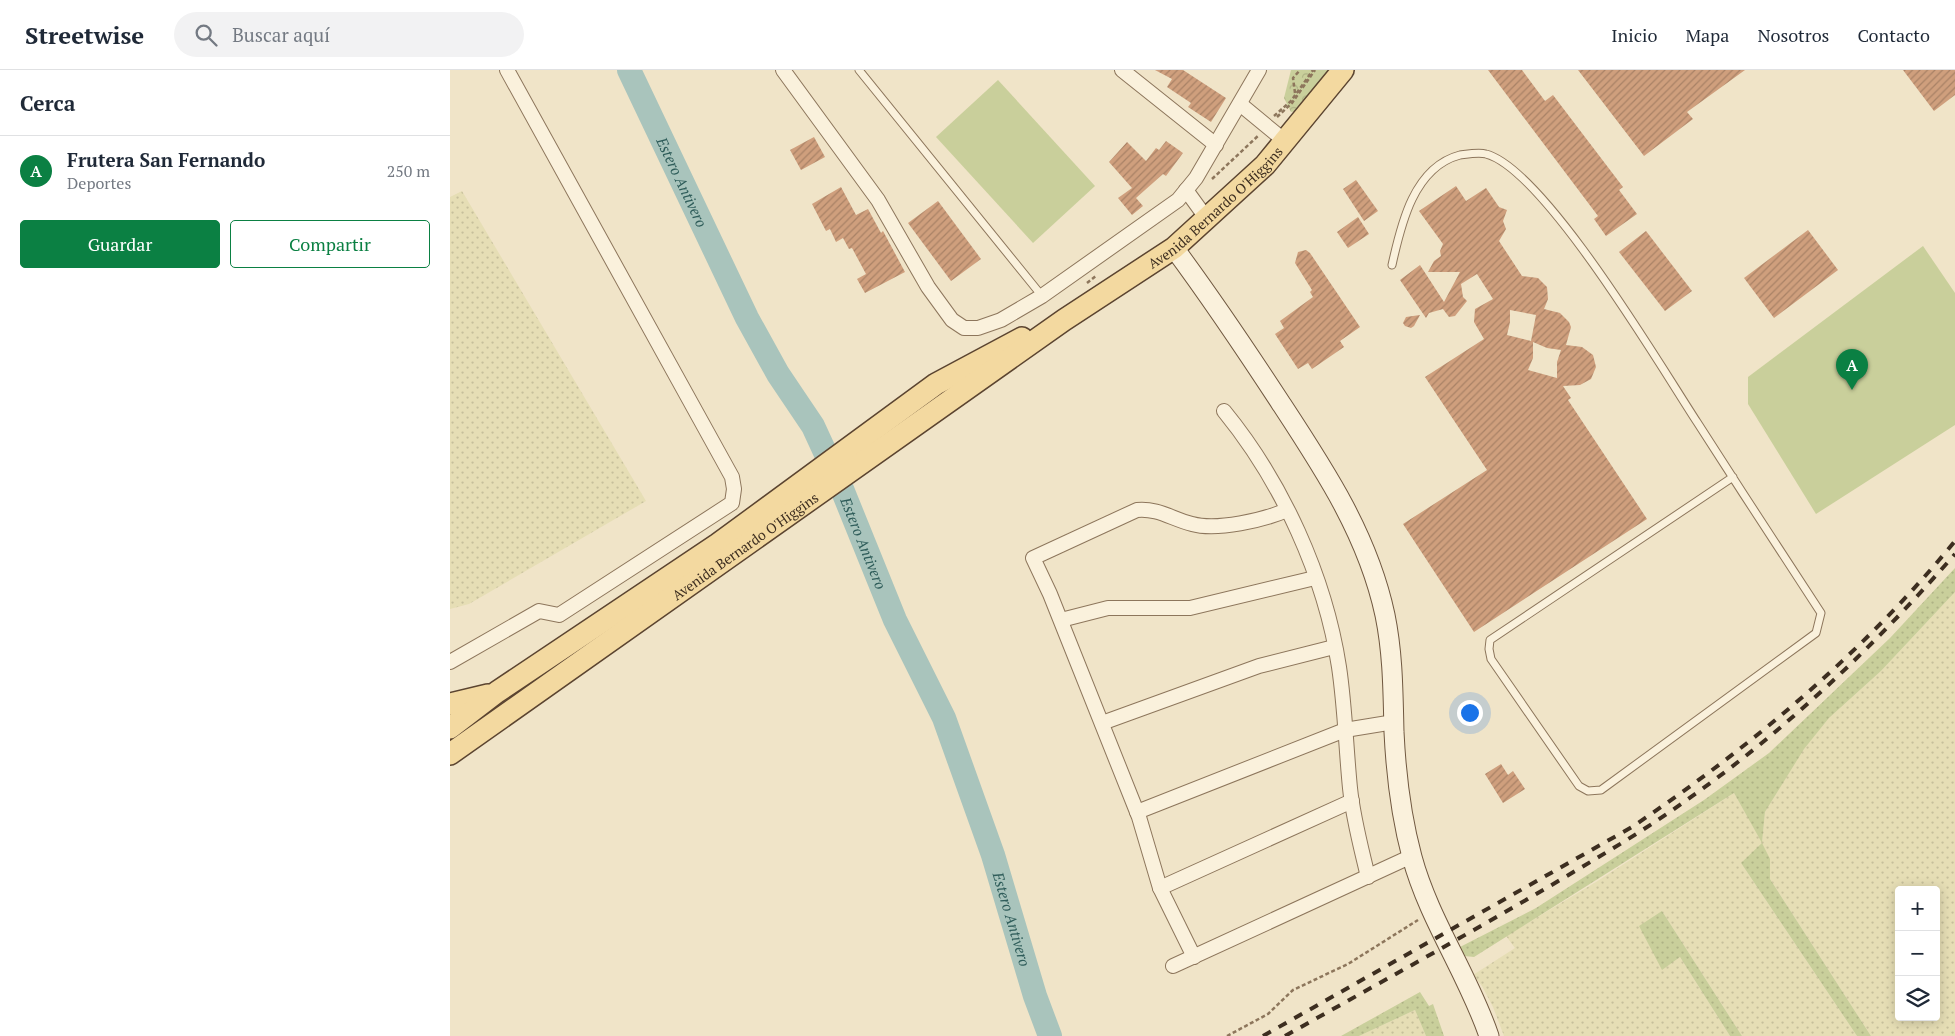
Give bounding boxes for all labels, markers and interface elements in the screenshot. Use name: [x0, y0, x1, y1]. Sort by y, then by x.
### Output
search box: [174, 12, 524, 57]
text: Streetwise: [25, 19, 144, 51]
icon: search: [192, 21, 220, 49]
text: Buscar aquí: [232, 22, 330, 47]
text: Inicio: [1611, 23, 1657, 47]
text: Mapa: [1685, 23, 1729, 47]
text: Nosotros: [1757, 23, 1829, 47]
text: Contacto: [1857, 23, 1930, 47]
text: Cerca: [20, 89, 75, 117]
water label: Estero Antivero: [652, 133, 712, 231]
street label: Avenida Bernardo O'Higgins: [1144, 142, 1286, 272]
text: Frutera San Fernando: [67, 147, 265, 172]
text: A: [30, 160, 42, 182]
text: 250 m: [387, 160, 430, 182]
text: Deportes: [67, 172, 131, 194]
button: Guardar: [20, 220, 220, 268]
button: Compartir: [230, 220, 430, 268]
pin: A: [1836, 349, 1868, 390]
street label: Avenida Bernardo O'Higgins: [668, 487, 822, 604]
water label: Estero Antivero: [836, 493, 892, 592]
your location: [1457, 700, 1483, 726]
water label: Estero Antivero: [988, 869, 1036, 969]
map controls: [1895, 886, 1940, 1021]
button: +: [1895, 886, 1940, 931]
button: −: [1895, 931, 1940, 976]
button: layers: [1895, 976, 1940, 1021]

